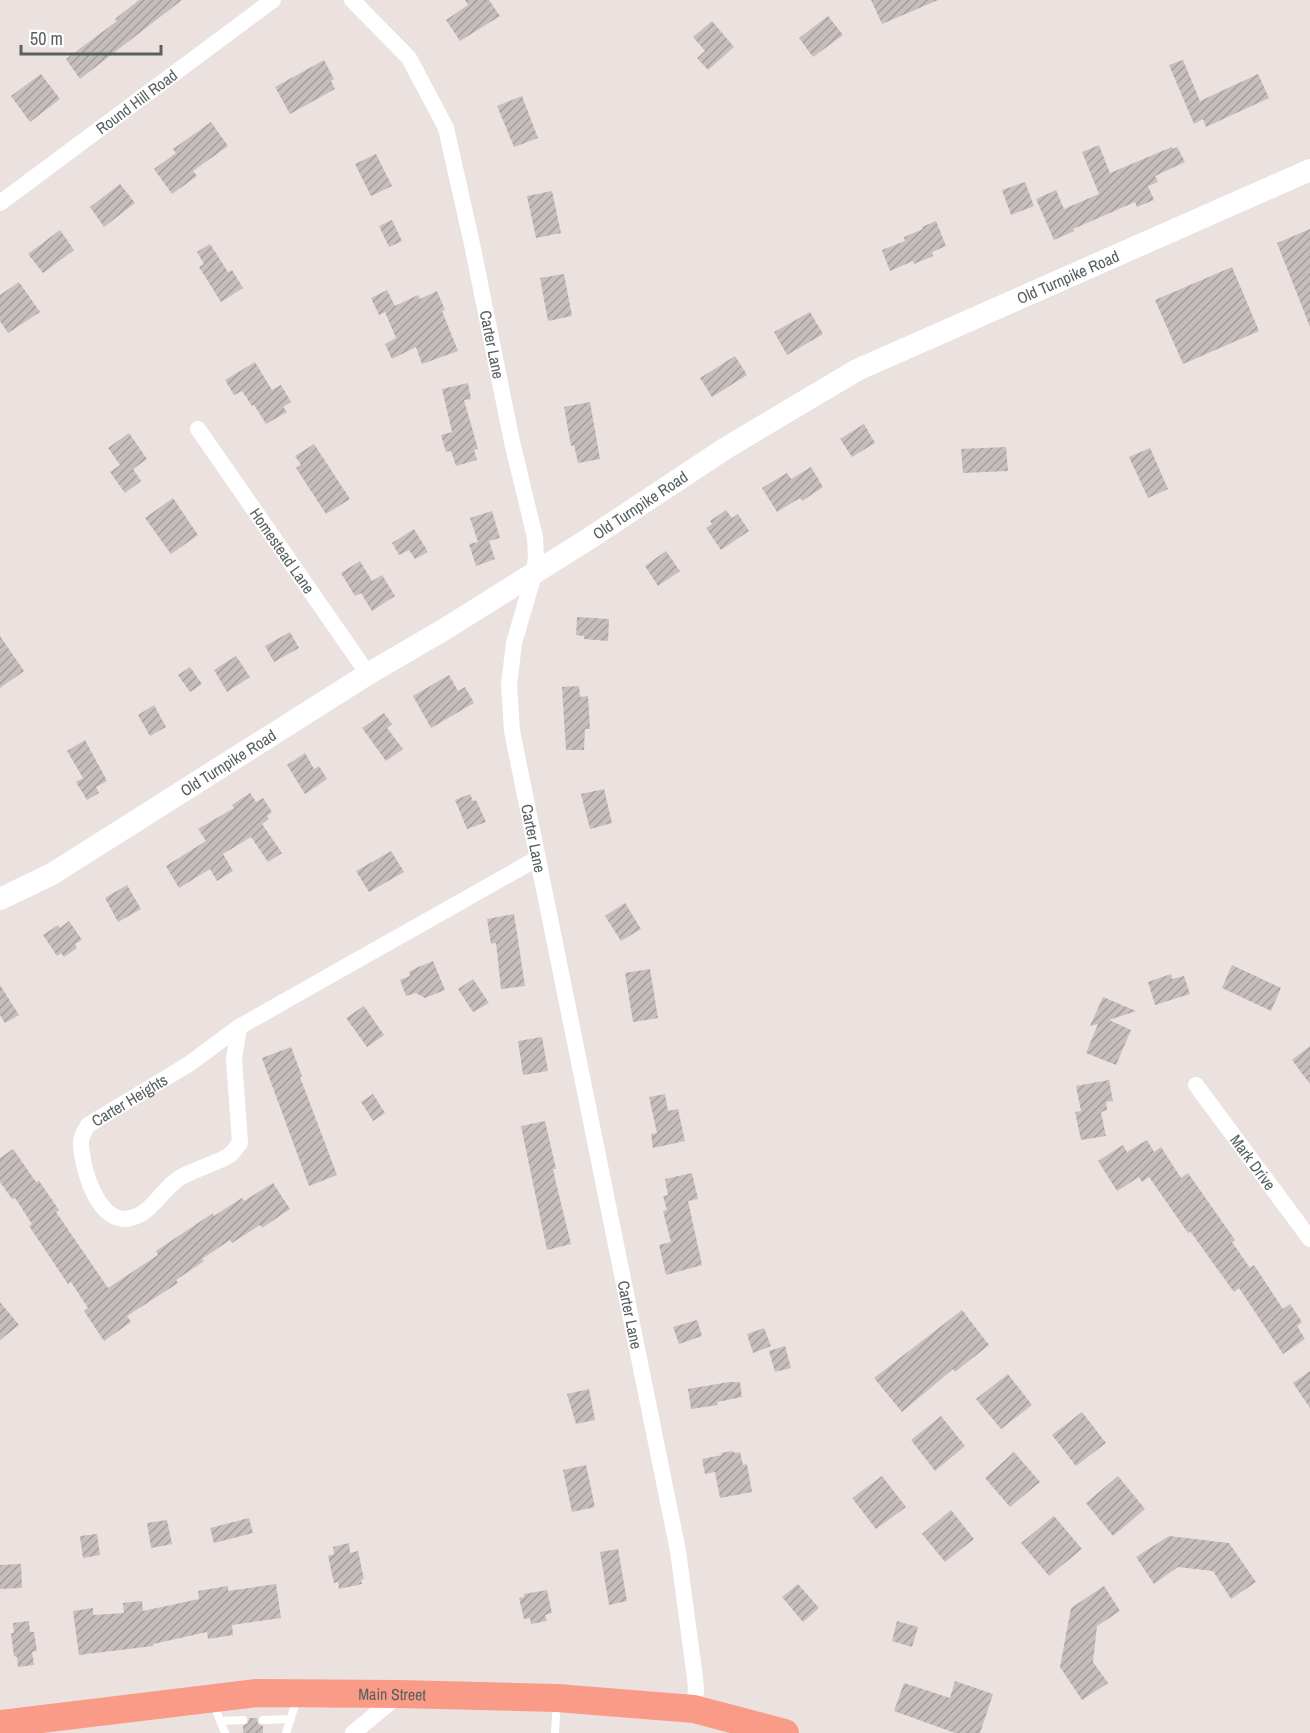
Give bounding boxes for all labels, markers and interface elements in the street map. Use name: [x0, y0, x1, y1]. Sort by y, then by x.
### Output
scale bar: [21, 18, 160, 56]
text: 50 m: [30, 26, 63, 51]
street label: Round Hill Road: [91, 64, 182, 139]
street label: Old Turnpike Road: [1013, 245, 1122, 309]
street label: Carter Lane: [475, 308, 510, 381]
street label: Old Turnpike Road: [588, 465, 692, 544]
street label: Homestead Lane: [245, 503, 320, 598]
street label: Old Turnpike Road: [176, 724, 280, 801]
street label: Carter Lane: [516, 802, 551, 874]
street label: Carter Heights: [87, 1069, 172, 1132]
street label: Mark Drive: [1225, 1130, 1281, 1195]
street label: Carter Lane: [613, 1279, 648, 1351]
street label: Main Street: [358, 1683, 427, 1706]

